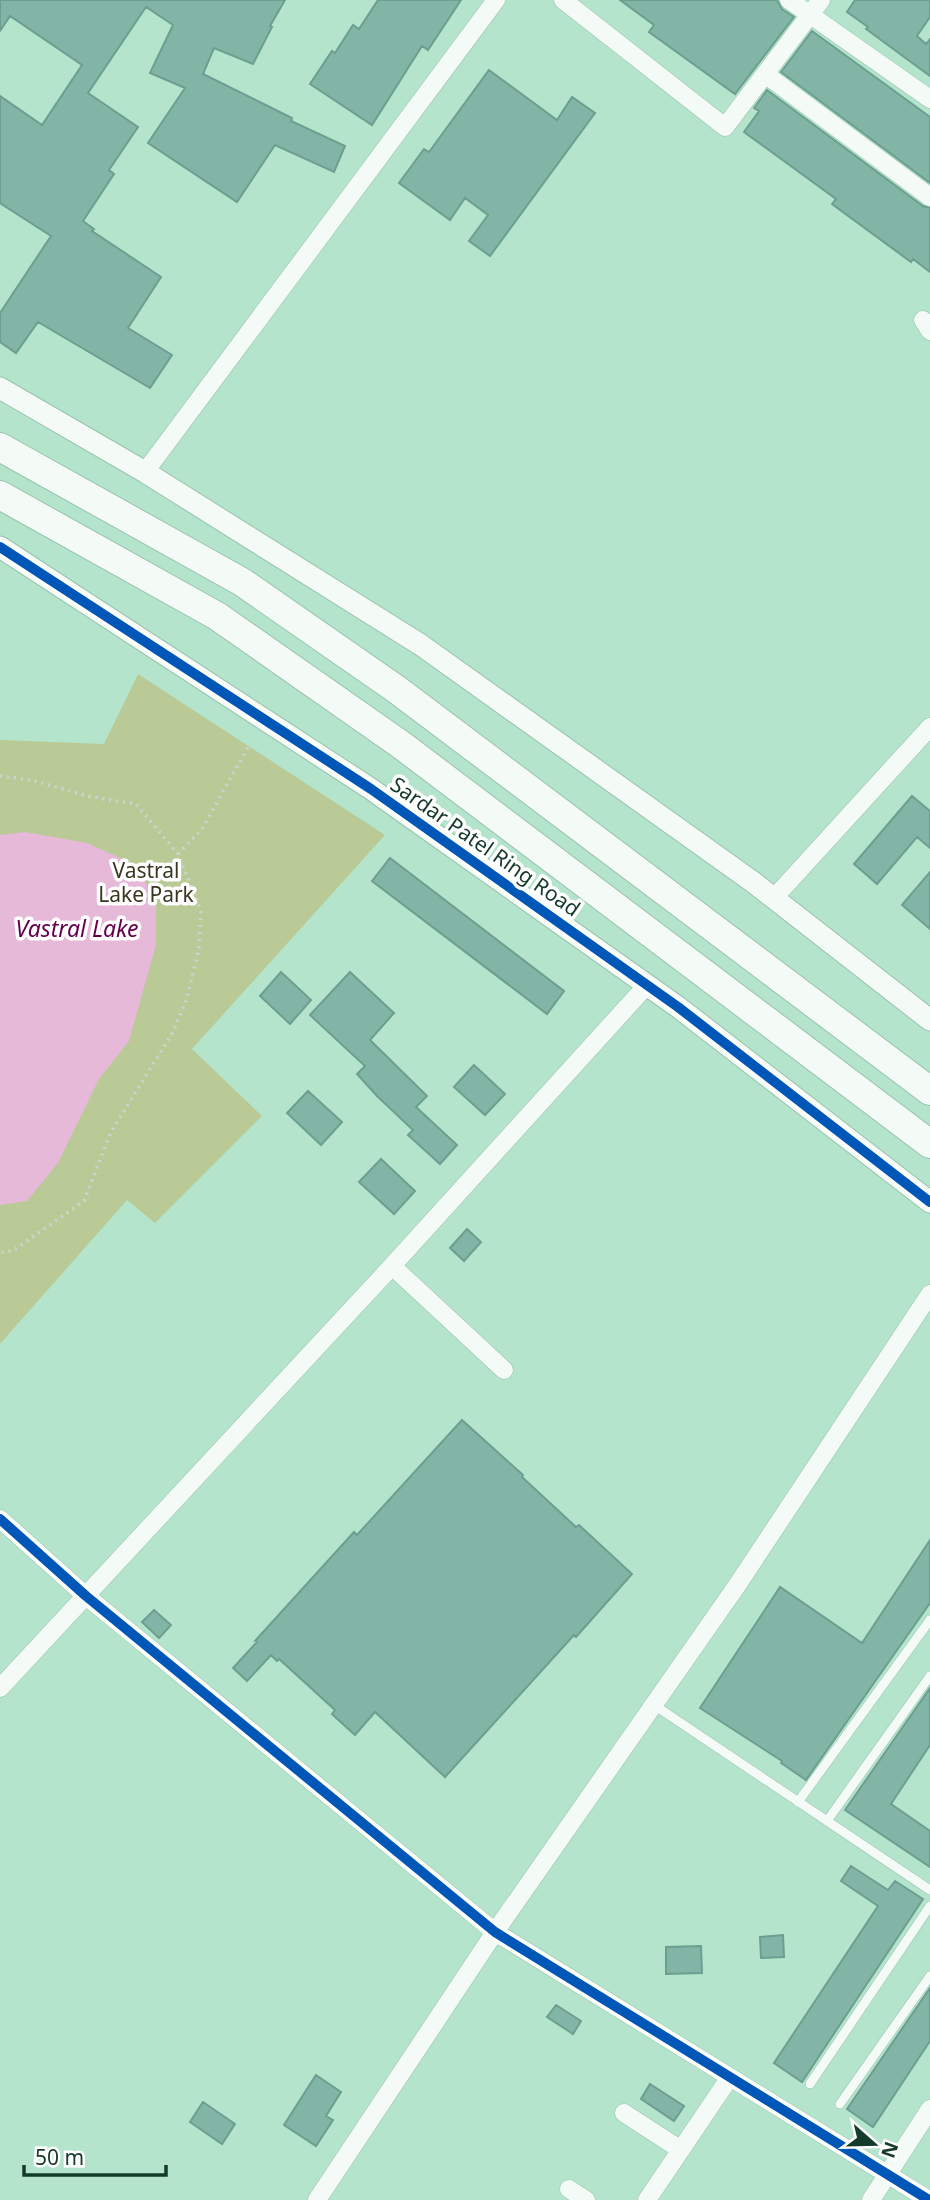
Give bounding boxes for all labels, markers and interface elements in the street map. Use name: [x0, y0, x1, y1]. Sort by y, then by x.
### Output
street label: Sardar Patel Ring Road: [385, 770, 586, 922]
park label: Vastral Lake Park: [98, 856, 195, 908]
water label: Vastral Lake: [15, 912, 139, 944]
north arrow: [839, 2109, 909, 2179]
scale bar: [24, 2134, 166, 2178]
text: N: [875, 2138, 905, 2162]
text: 50 m: [35, 2143, 84, 2171]

